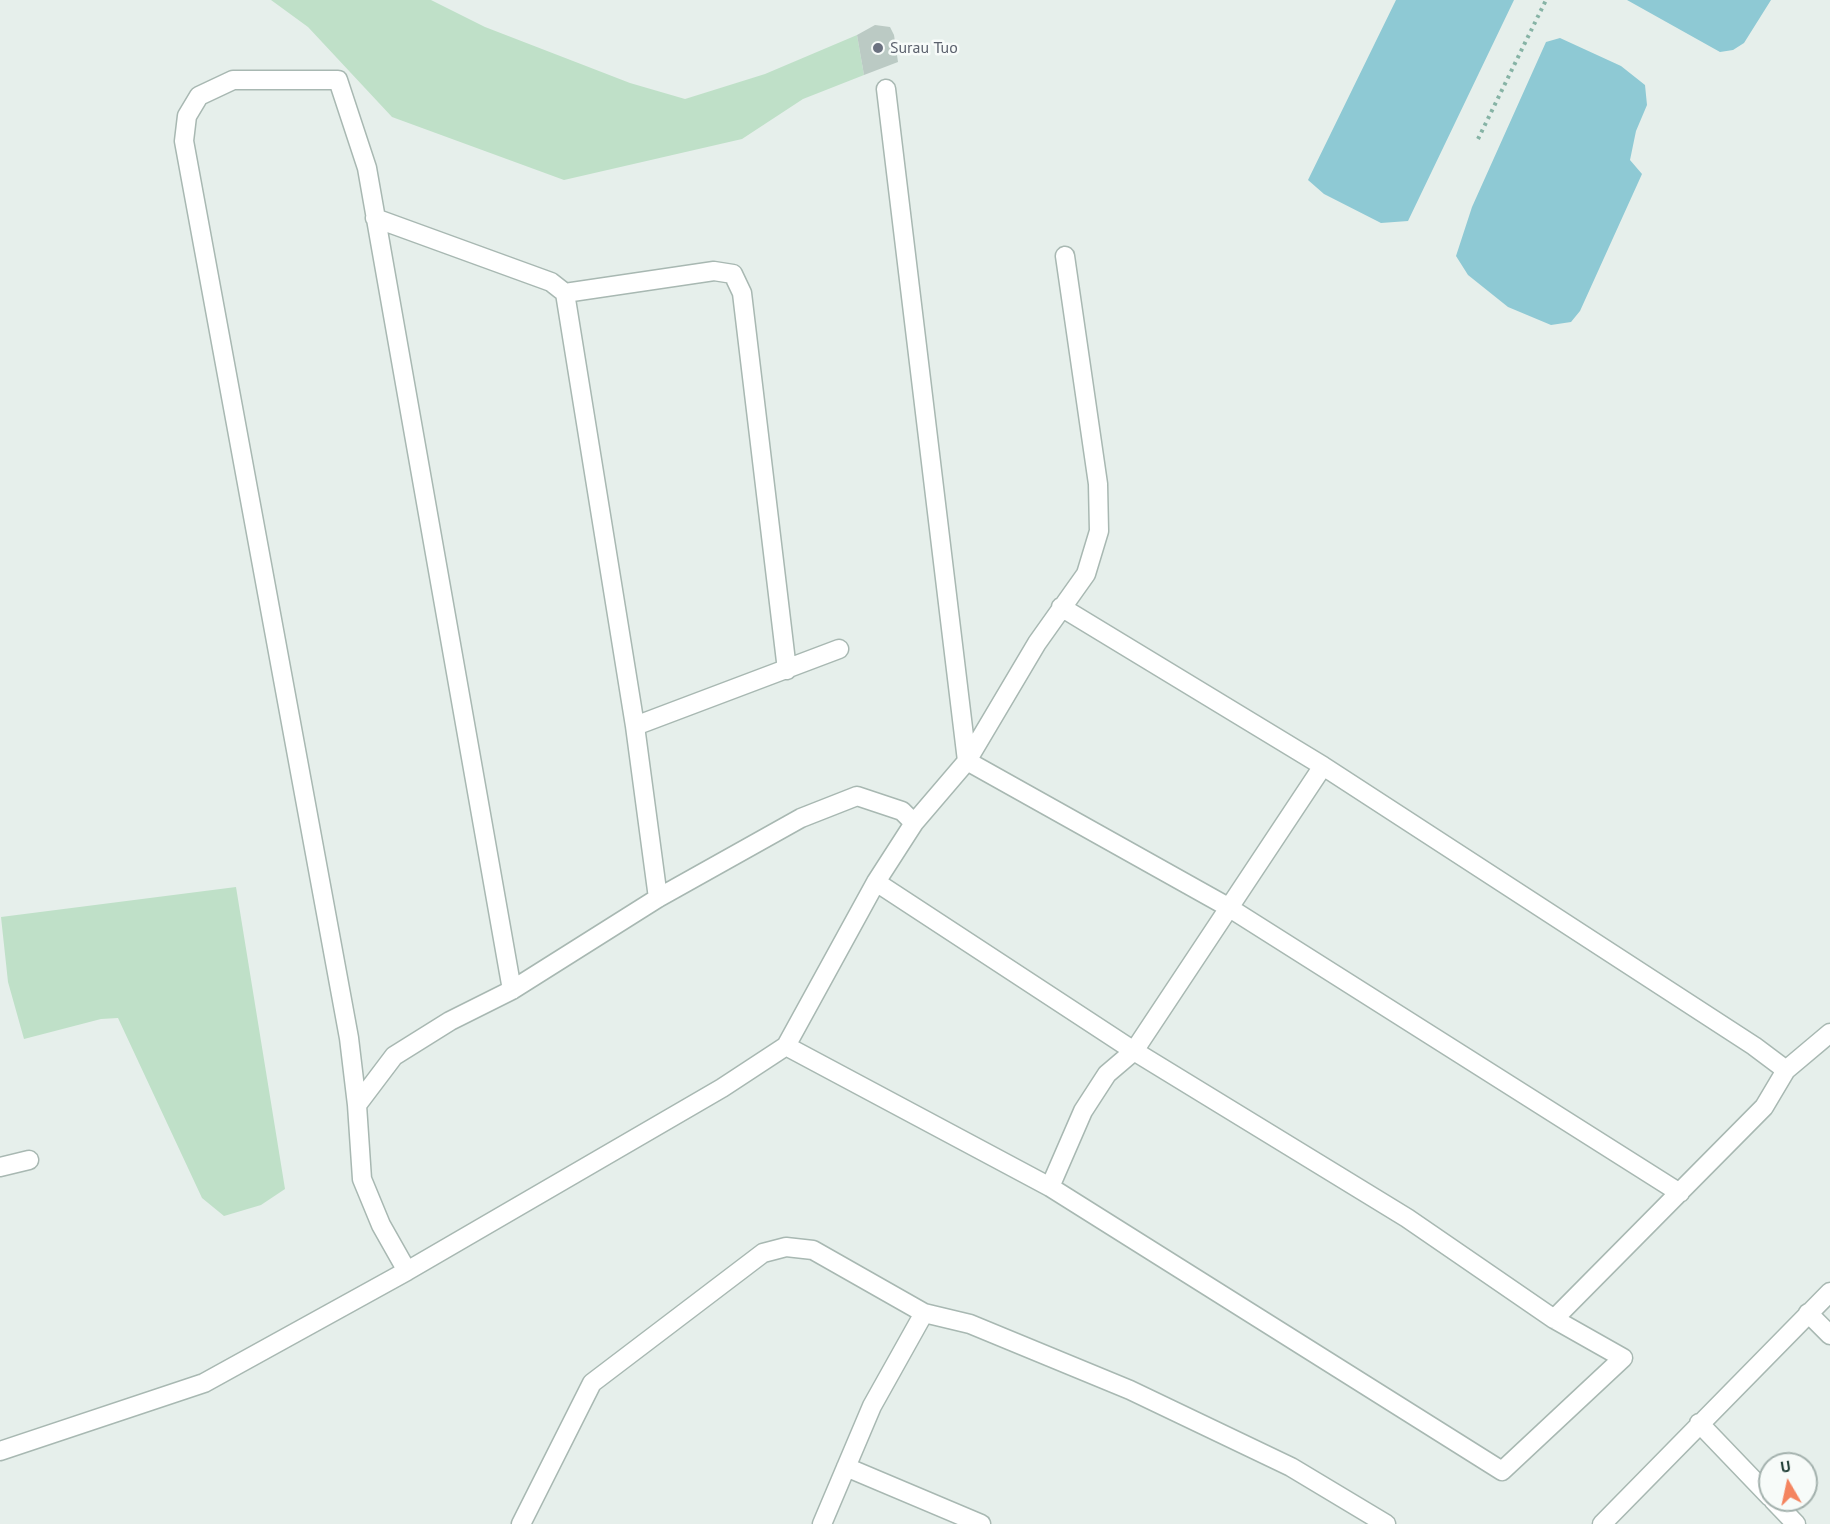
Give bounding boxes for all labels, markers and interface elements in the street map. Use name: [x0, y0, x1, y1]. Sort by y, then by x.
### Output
place label: Surau Tuo: [890, 38, 958, 58]
marker: Surau Tuo: [871, 41, 885, 55]
north arrow: [1758, 1452, 1818, 1512]
text: U: [1779, 1456, 1792, 1477]

